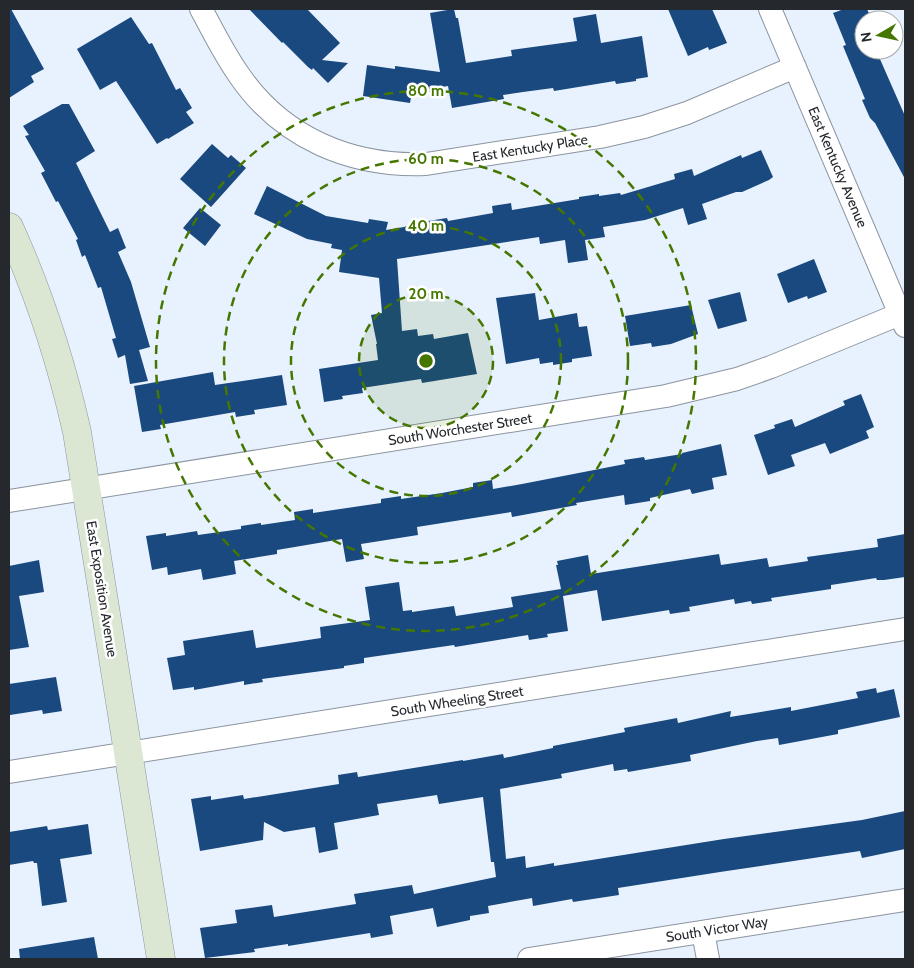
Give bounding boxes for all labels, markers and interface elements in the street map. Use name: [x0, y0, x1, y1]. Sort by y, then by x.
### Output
north arrow: [854, 10, 904, 60]
text: N: [856, 31, 876, 43]
text: 80 m: [408, 82, 444, 100]
street label: East Kentucky Avenue: [804, 104, 872, 230]
street label: East Kentucky Place: [471, 130, 589, 166]
text: 60 m: [408, 150, 444, 168]
text: 40 m: [408, 217, 444, 235]
text: 20 m: [409, 285, 443, 303]
centre of rings: [417, 352, 435, 370]
street label: South Worchester Street: [387, 409, 534, 449]
street label: East Exposition Avenue: [82, 520, 122, 658]
street label: South Wheeling Street: [389, 682, 525, 720]
street label: South Victor Way: [665, 912, 769, 946]

